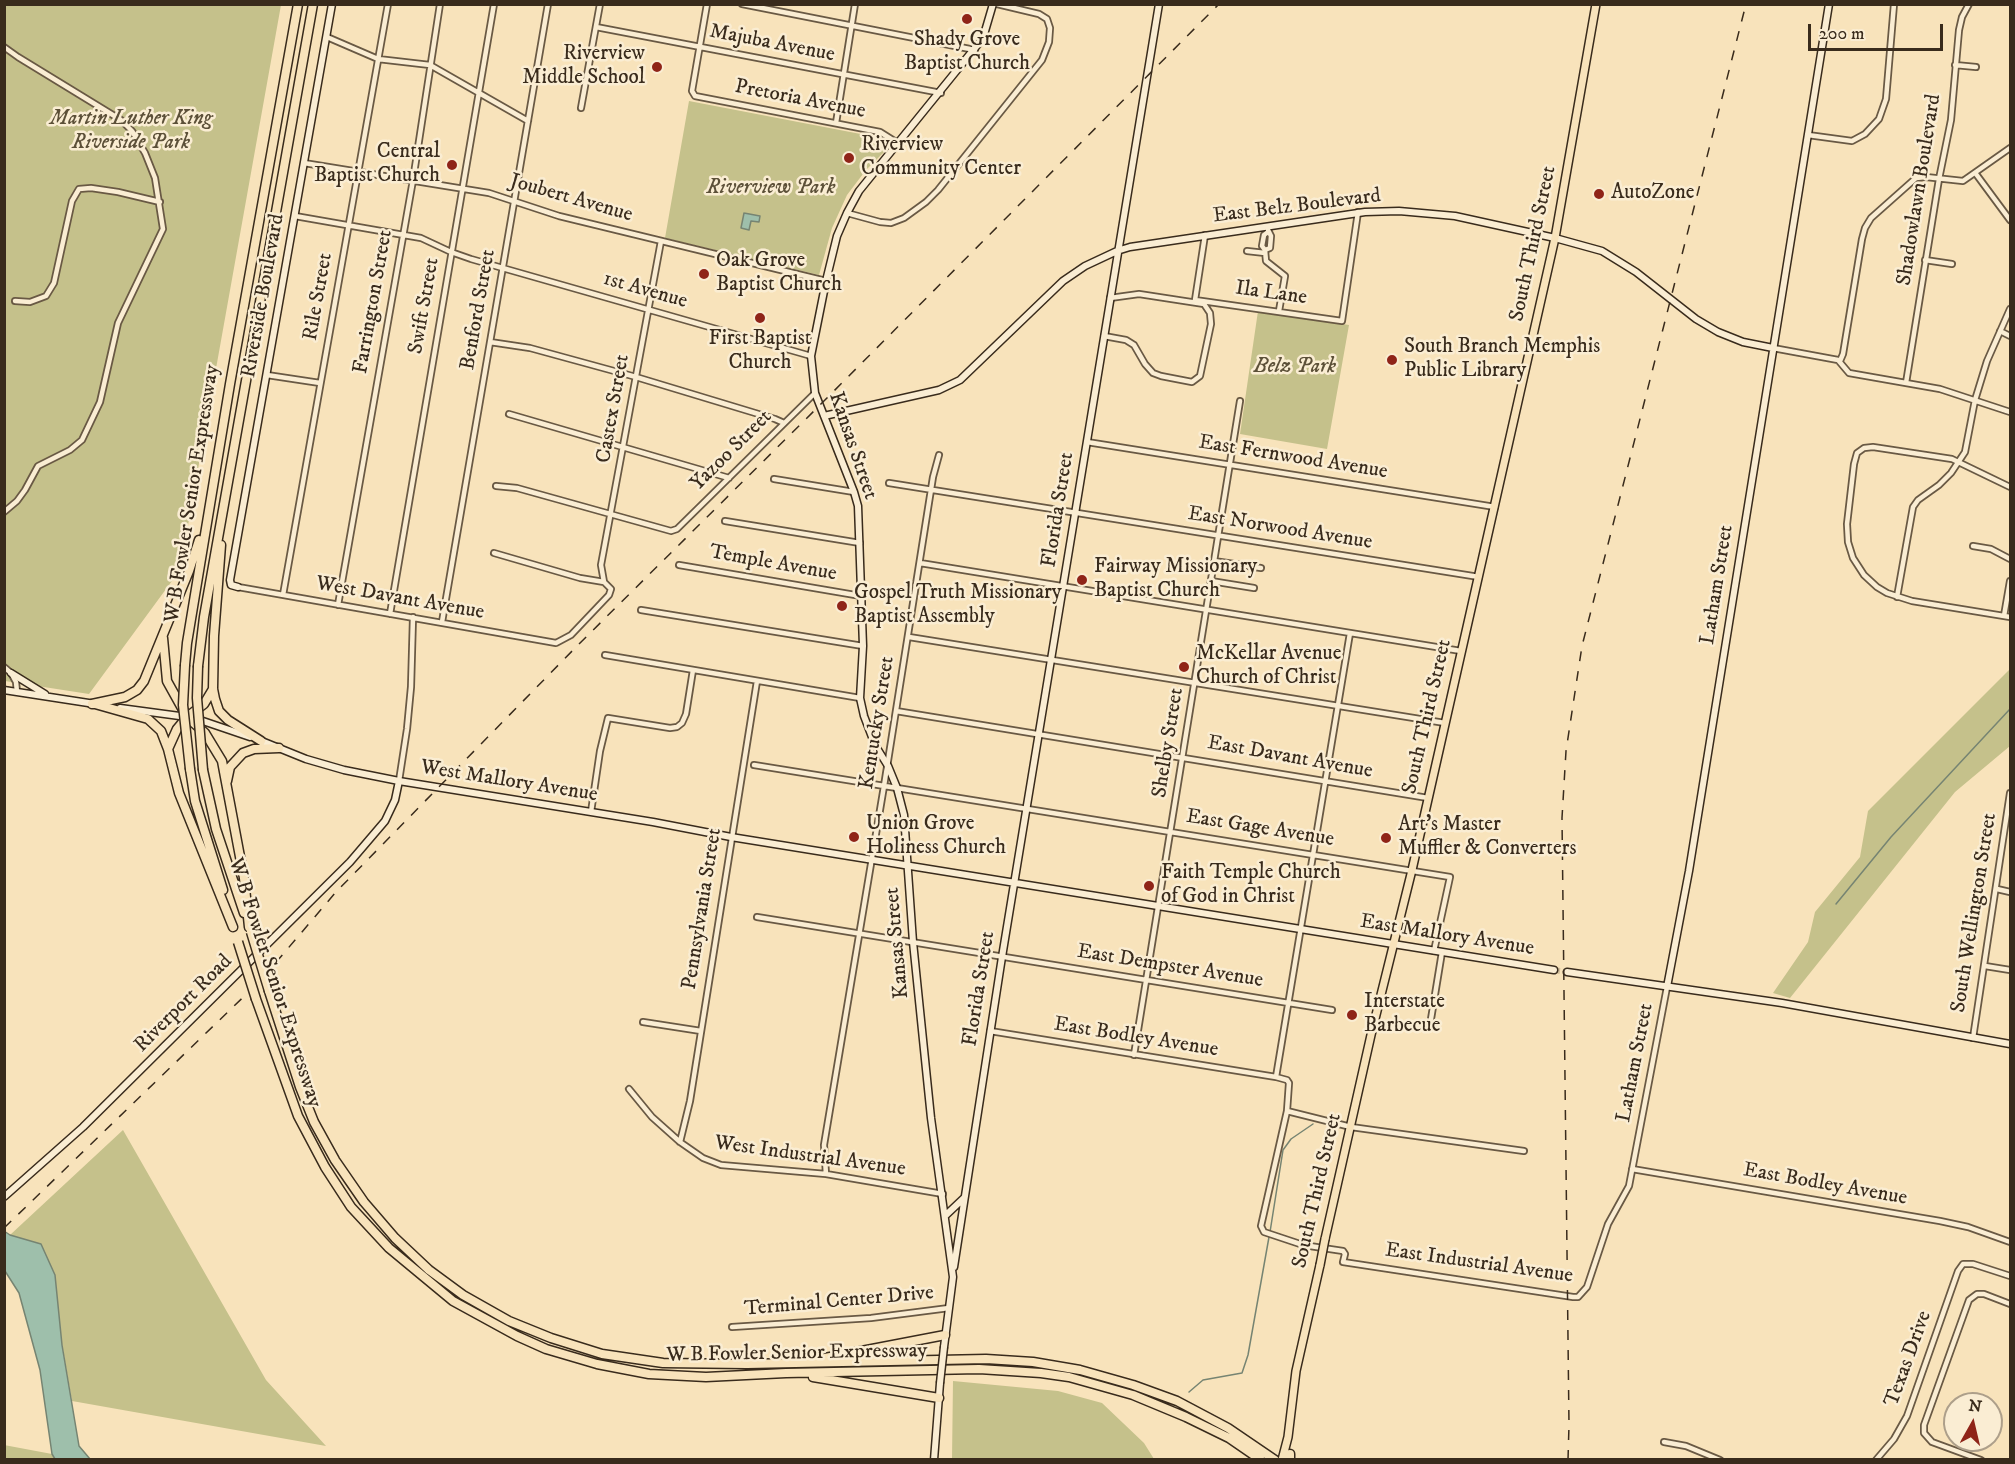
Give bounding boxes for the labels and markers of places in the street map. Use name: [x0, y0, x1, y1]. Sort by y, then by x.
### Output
marker: Shady Grove Baptist Church: [960, 12, 974, 26]
place label: Shady Grove Baptist Church: [904, 28, 1030, 78]
place label: Riverview Middle School: [522, 42, 645, 92]
marker: Riverview Middle School: [650, 60, 664, 74]
place label: Riverview Community Center: [861, 133, 1021, 183]
place label: Central Baptist Church: [314, 140, 440, 190]
marker: Riverview Community Center: [842, 151, 856, 165]
marker: Central Baptist Church: [445, 158, 459, 172]
place label: AutoZone: [1611, 181, 1695, 207]
marker: AutoZone: [1592, 187, 1606, 201]
place label: Oak Grove Baptist Church: [716, 249, 842, 299]
marker: Oak Grove Baptist Church: [697, 267, 711, 281]
marker: First Baptist Church: [753, 311, 767, 325]
place label: First Baptist Church: [709, 327, 811, 377]
place label: South Branch Memphis Public Library: [1404, 335, 1600, 385]
marker: South Branch Memphis Public Library: [1385, 353, 1399, 367]
place label: Fairway Missionary Baptist Church: [1094, 555, 1257, 605]
marker: Fairway Missionary Baptist Church: [1075, 573, 1089, 587]
place label: Gospel Truth Missionary Baptist Assembly: [854, 581, 1062, 631]
marker: Gospel Truth Missionary Baptist Assembly: [835, 599, 849, 613]
place label: McKellar Avenue Church of Christ: [1196, 642, 1341, 692]
marker: McKellar Avenue Church of Christ: [1177, 660, 1191, 674]
place label: Union Grove Holiness Church: [866, 812, 1006, 862]
place label: Art’s Master Muffler & Converters: [1398, 813, 1576, 863]
marker: Union Grove Holiness Church: [847, 830, 861, 844]
marker: Art’s Master Muffler & Converters: [1379, 831, 1393, 845]
place label: Faith Temple Church of God in Christ: [1161, 861, 1341, 911]
marker: Faith Temple Church of God in Christ: [1142, 879, 1156, 893]
place label: Interstate Barbecue: [1364, 990, 1445, 1040]
marker: Interstate Barbecue: [1345, 1008, 1359, 1022]

